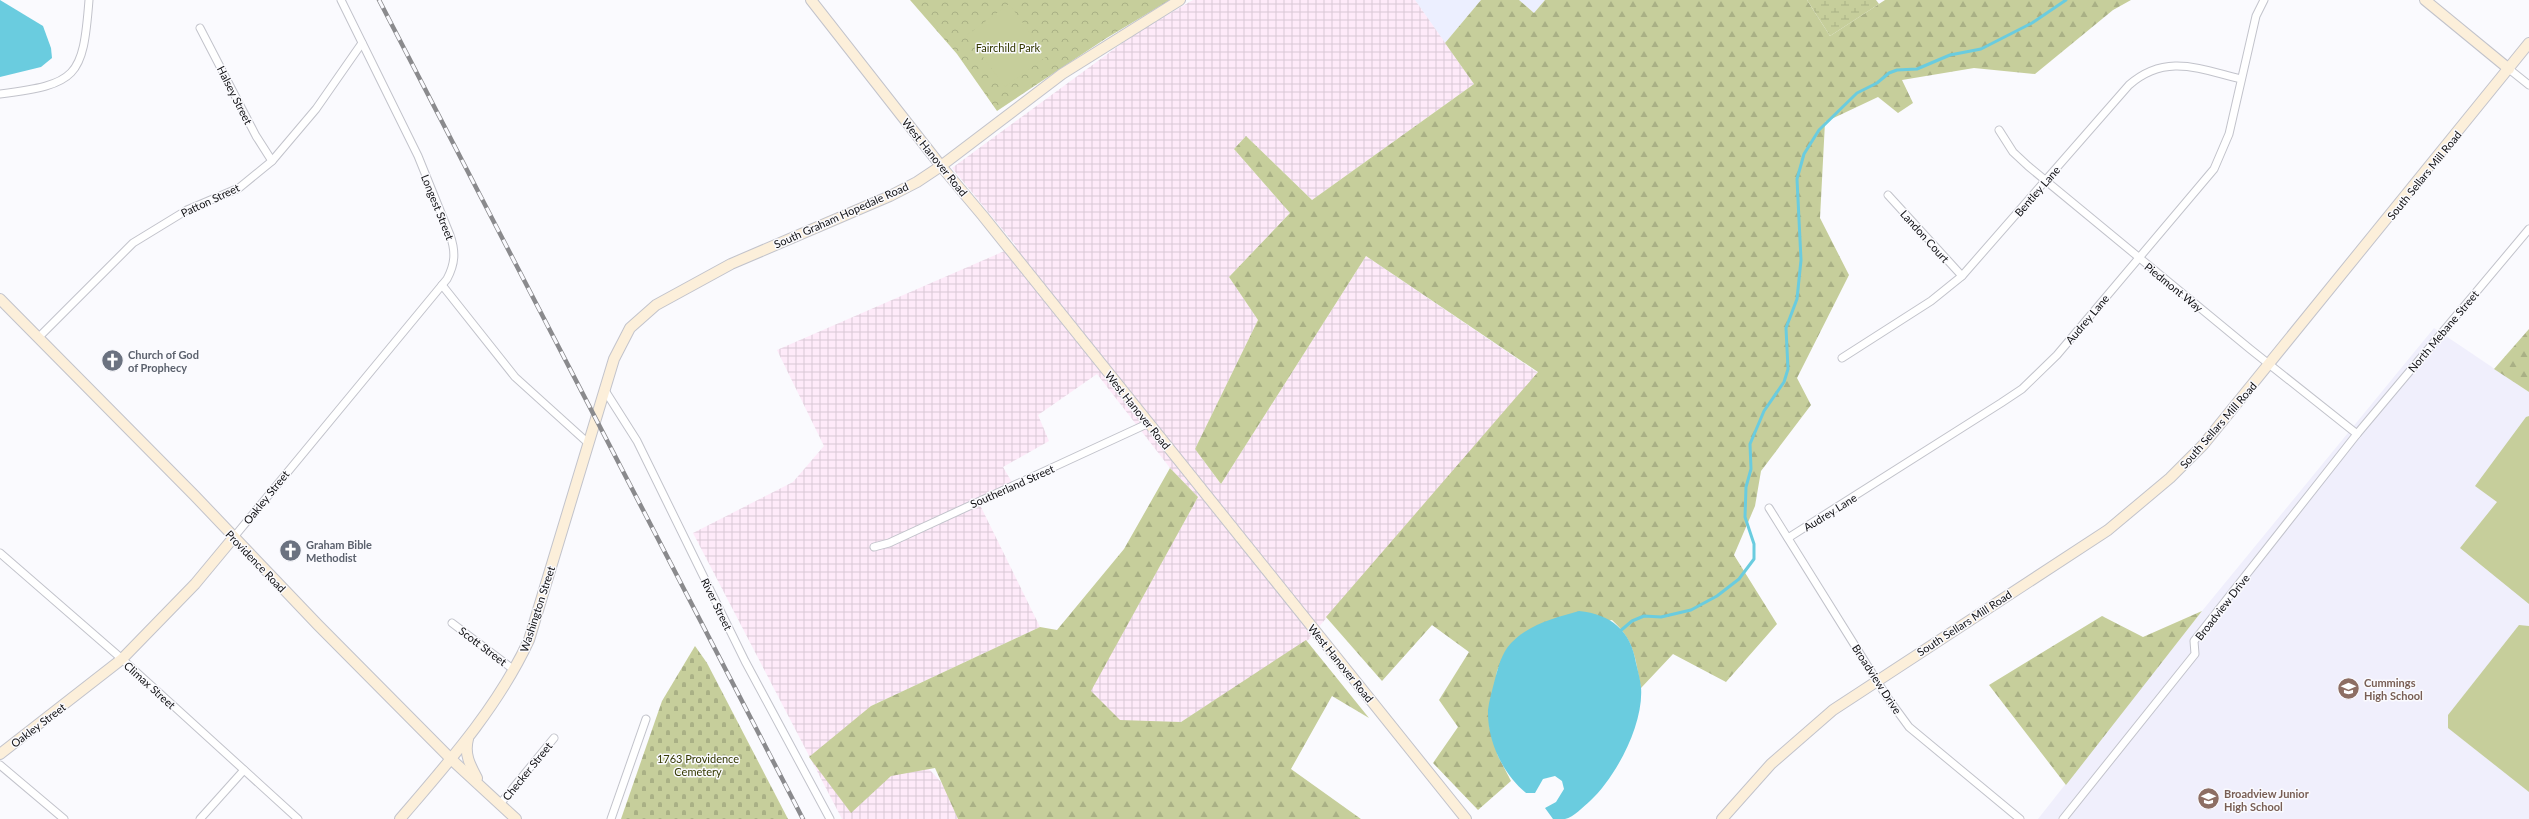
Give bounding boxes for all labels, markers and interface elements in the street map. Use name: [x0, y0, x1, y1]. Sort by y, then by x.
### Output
park label: Fairchild Park: [976, 41, 1041, 54]
street label: Halsey Street: [215, 64, 255, 126]
street label: West Hanover Road: [900, 115, 970, 199]
street label: South Sellars Mill Road: [2384, 128, 2464, 222]
street label: Bentley Lane: [2012, 163, 2062, 219]
street label: Longest Street: [419, 172, 457, 242]
street label: South Graham Hopedale Road: [772, 179, 910, 251]
street label: Patton Street: [178, 181, 242, 219]
street label: Landon Court: [1898, 207, 1952, 265]
street label: Piedmont Way: [2142, 260, 2206, 315]
street label: North Mebane Street: [2405, 287, 2481, 374]
street label: Audrey Lane: [2063, 292, 2111, 346]
church icon: Church of God of Prophecy: [99, 347, 125, 373]
place label: Church of God of Prophecy: [128, 348, 199, 374]
street label: West Hanover Road: [1103, 368, 1173, 452]
street label: South Sellars Mill Road: [2177, 379, 2259, 471]
street label: Southerland Street: [968, 462, 1056, 510]
street label: Oakley Street: [240, 468, 292, 526]
street label: Audrey Lane: [1801, 490, 1859, 533]
street label: Providence Road: [223, 527, 289, 595]
church icon: Graham Bible Methodist: [277, 537, 303, 563]
place label: Graham Bible Methodist: [306, 538, 372, 564]
street label: Washington Street: [517, 564, 557, 654]
street label: Broadview Drive: [2192, 571, 2252, 643]
street label: River Street: [699, 576, 735, 632]
street label: South Sellars Mill Road: [1914, 587, 2014, 659]
street label: West Hanover Road: [1306, 621, 1376, 705]
street label: Scott Street: [457, 624, 510, 668]
street label: Broadview Drive: [1850, 642, 1904, 716]
street label: Climax Street: [122, 659, 178, 711]
school or university icon: Cummings High School: [2335, 675, 2361, 701]
place label: Cummings High School: [2364, 676, 2423, 702]
street label: Oakley Street: [8, 700, 68, 750]
street label: Checker Street: [500, 739, 554, 803]
park label: 1763 Providence Cemetery: [657, 752, 739, 778]
school or university icon: Broadview Junior High School: [2196, 786, 2222, 812]
place label: Broadview Junior High School: [2224, 787, 2310, 813]

